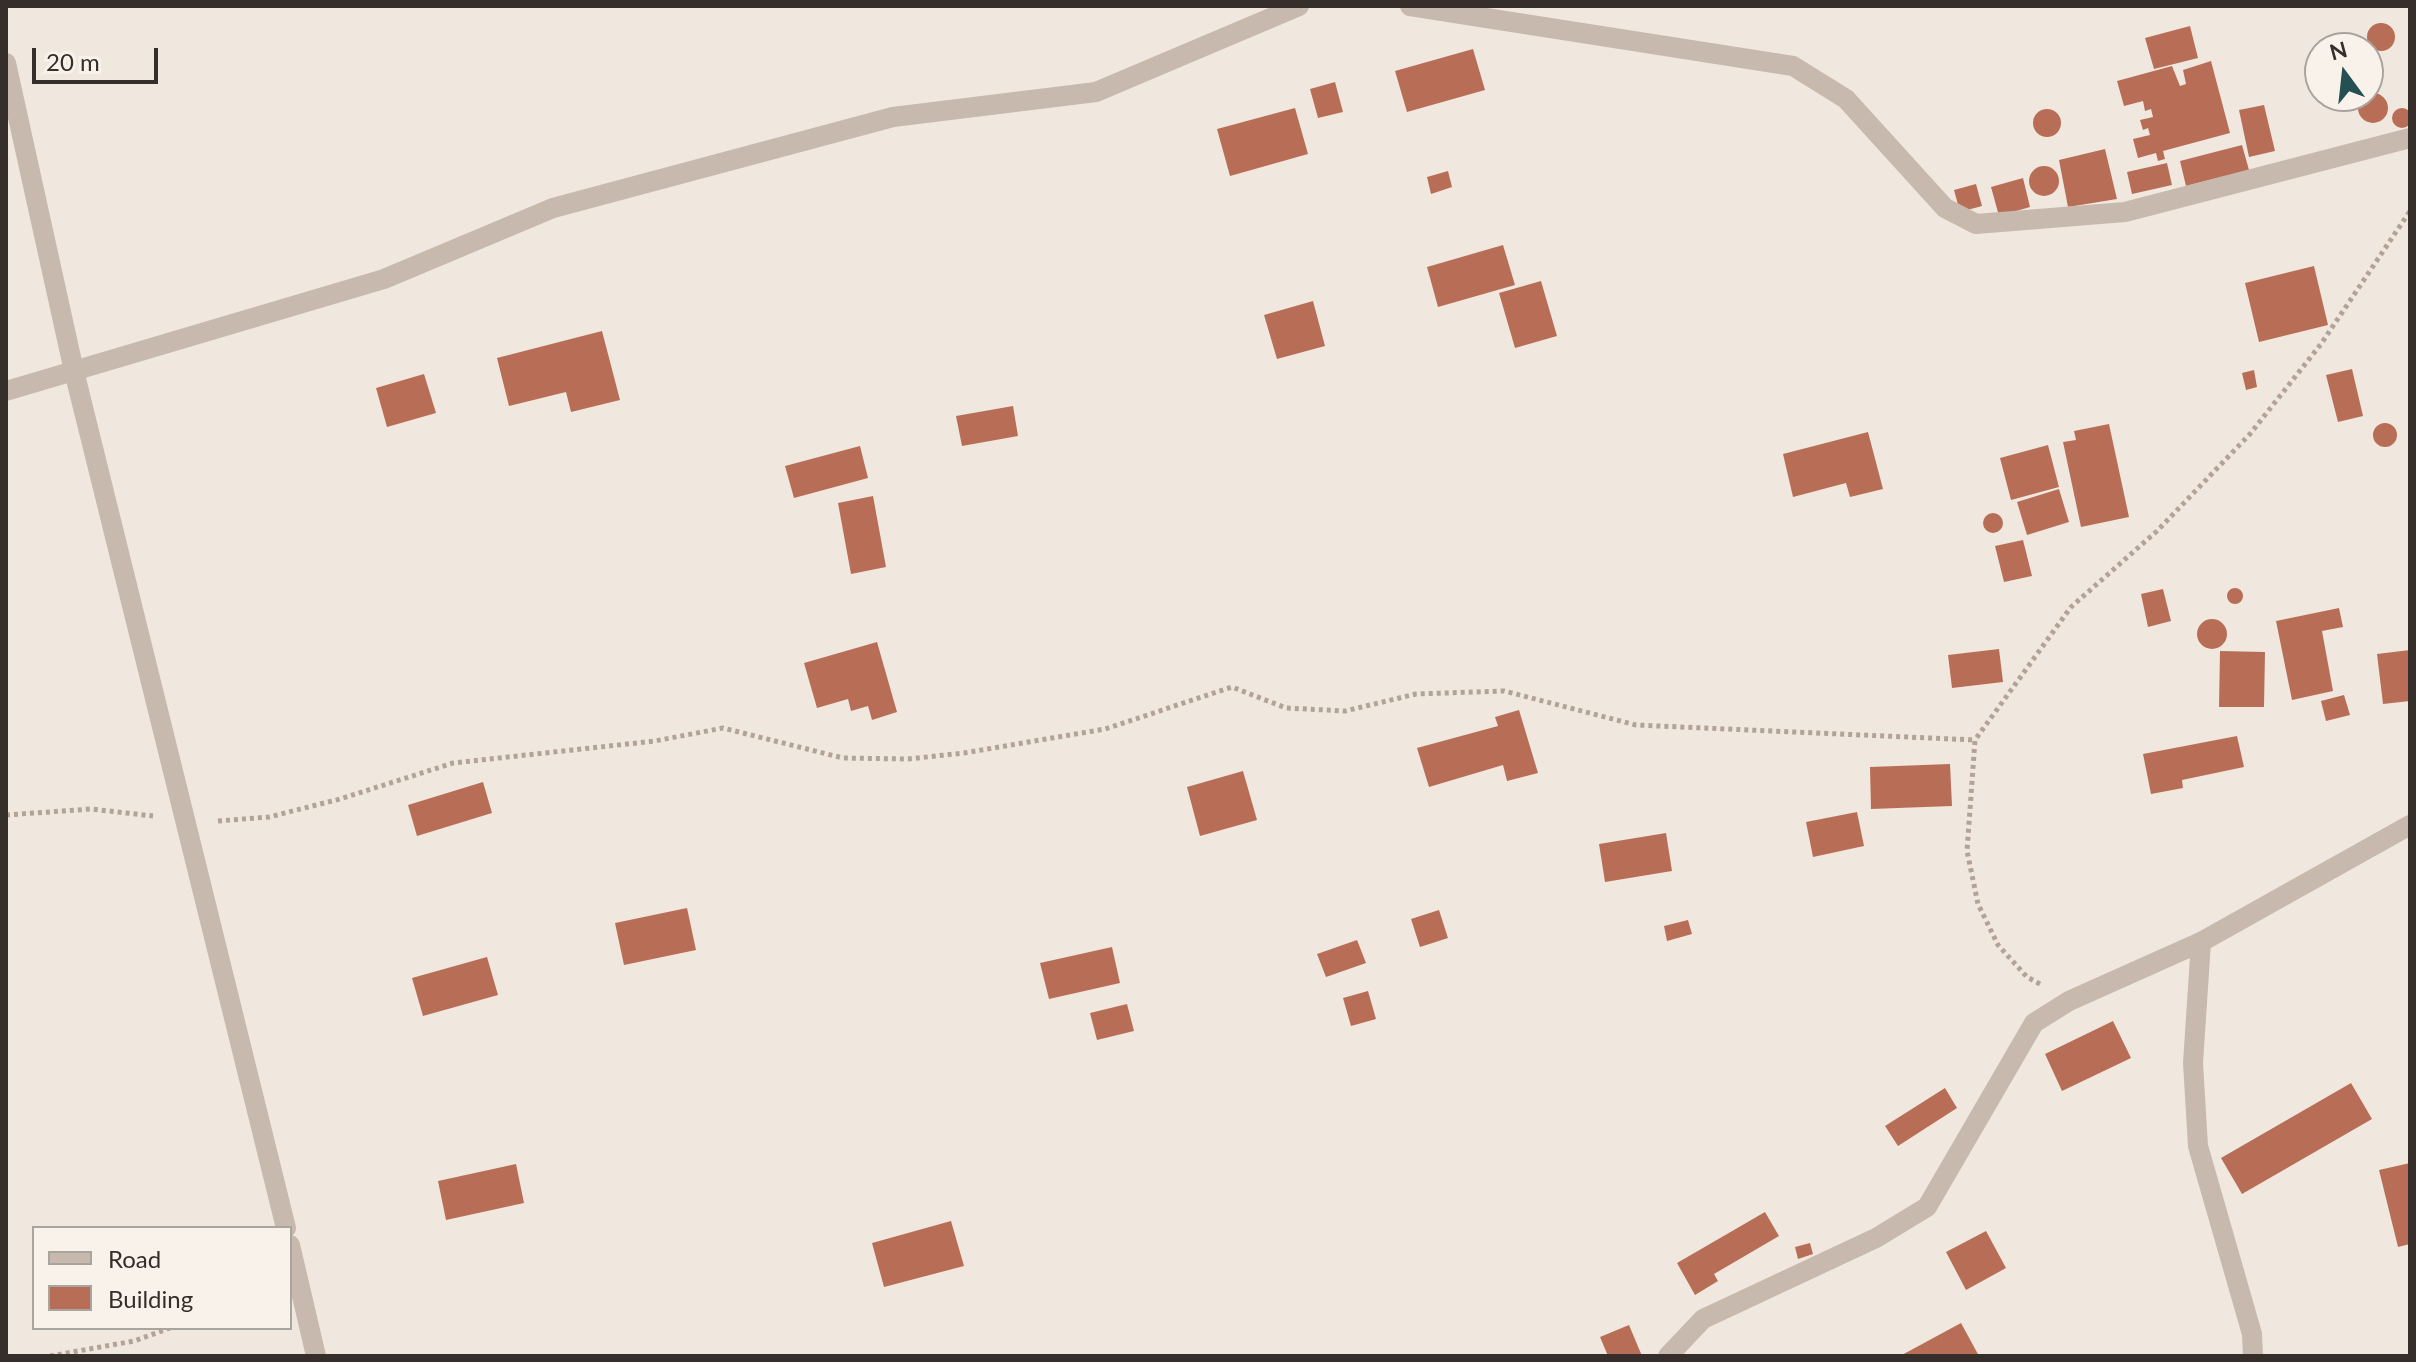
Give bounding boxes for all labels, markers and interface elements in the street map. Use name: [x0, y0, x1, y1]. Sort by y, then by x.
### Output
scale bar: [36, 32, 162, 82]
north arrow: [2304, 32, 2384, 112]
text: N: [2326, 35, 2350, 66]
text: 20 m: [46, 47, 100, 76]
legend: [32, 1226, 292, 1330]
text: Road: [108, 1244, 161, 1273]
text: Building: [108, 1284, 193, 1313]

